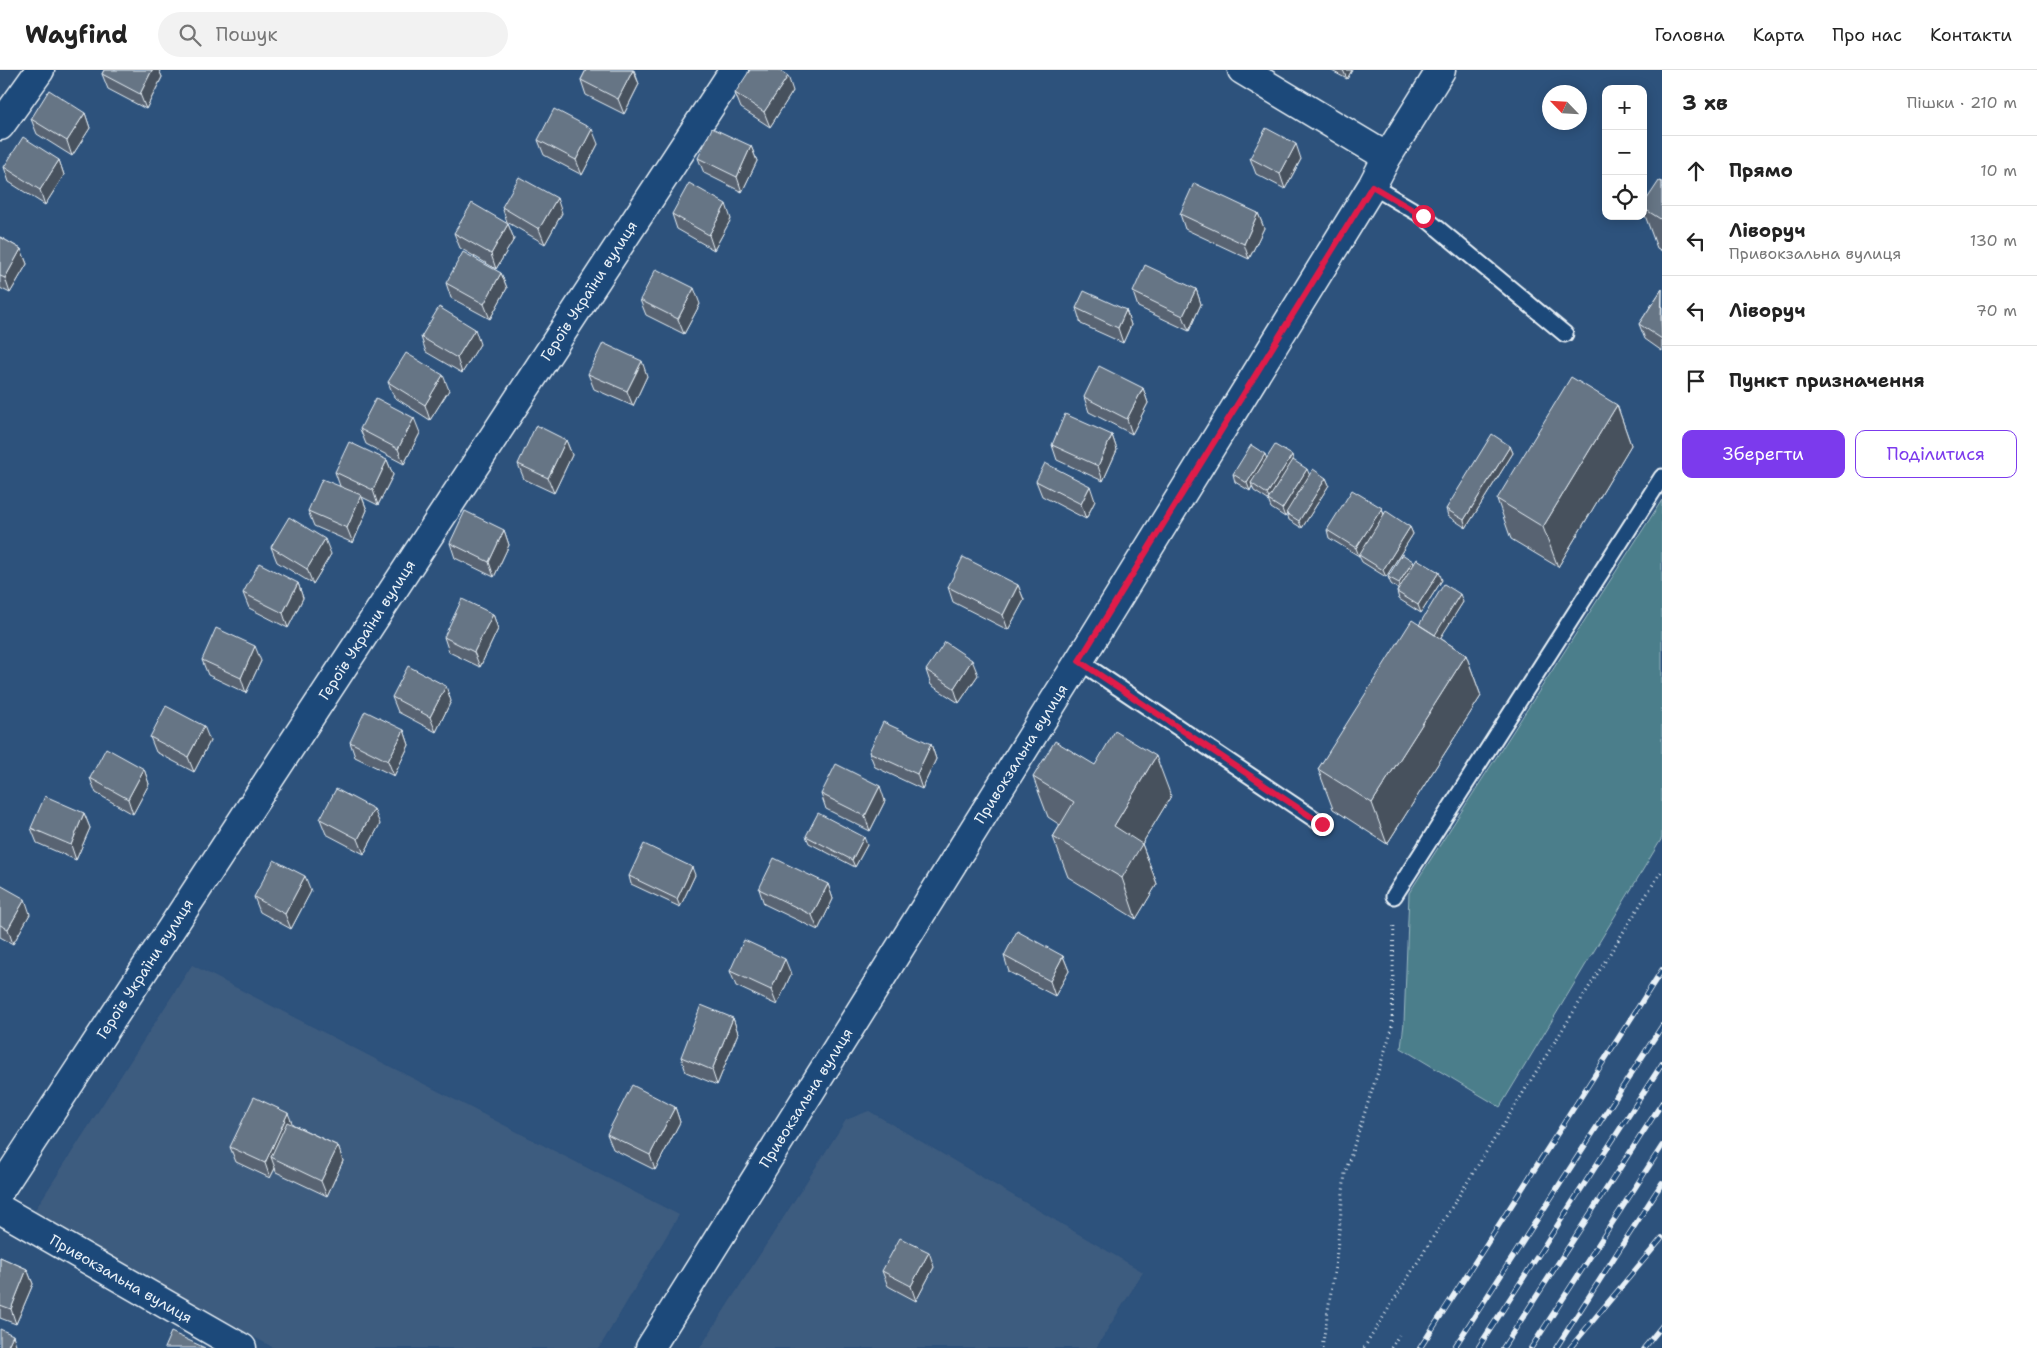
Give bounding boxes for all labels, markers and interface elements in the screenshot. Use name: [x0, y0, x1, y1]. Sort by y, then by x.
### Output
search box: [158, 12, 508, 57]
text: Wayfind: [25, 19, 128, 51]
icon: search: [176, 21, 204, 49]
text: Пошук: [216, 22, 278, 47]
text: Головна: [1654, 23, 1725, 47]
text: Карта: [1753, 23, 1804, 47]
text: Про нас: [1832, 23, 1902, 47]
text: Контакти: [1930, 23, 2012, 47]
north arrow: [1542, 85, 1587, 130]
map controls: [1602, 85, 1647, 220]
button: +: [1602, 85, 1647, 130]
text: 3 хв: [1682, 89, 1728, 117]
text: Пішки · 210 m: [1907, 92, 2017, 113]
button: −: [1602, 130, 1647, 175]
icon: ahead: [1682, 157, 1710, 185]
text: Прямо: [1729, 158, 1793, 183]
text: 10 m: [1980, 160, 2017, 181]
button: locate: [1602, 175, 1647, 220]
route start: [1412, 205, 1435, 228]
street label: Героїв України вулиця: [536, 217, 642, 365]
text: Ліворуч: [1729, 218, 1805, 243]
icon: left: [1682, 227, 1710, 255]
text: 130 m: [1970, 230, 2017, 251]
text: Привокзальна вулиця: [1729, 243, 1901, 264]
icon: left: [1682, 297, 1710, 325]
text: Ліворуч: [1729, 298, 1805, 323]
text: 70 m: [1976, 300, 2017, 321]
icon: arrive: [1682, 367, 1710, 395]
text: Пункт призначення: [1729, 368, 1925, 393]
button: Зберегти: [1682, 430, 1845, 478]
button: Поділитися: [1855, 430, 2017, 478]
street label: Героїв України вулиця: [314, 556, 420, 704]
street label: Привокзальна вулиця: [970, 680, 1072, 828]
route end: [1311, 813, 1334, 836]
street label: Героїв України вулиця: [92, 895, 198, 1043]
street label: Привокзальна вулиця: [755, 1024, 857, 1172]
street label: Привокзальна вулиця: [46, 1230, 196, 1328]

